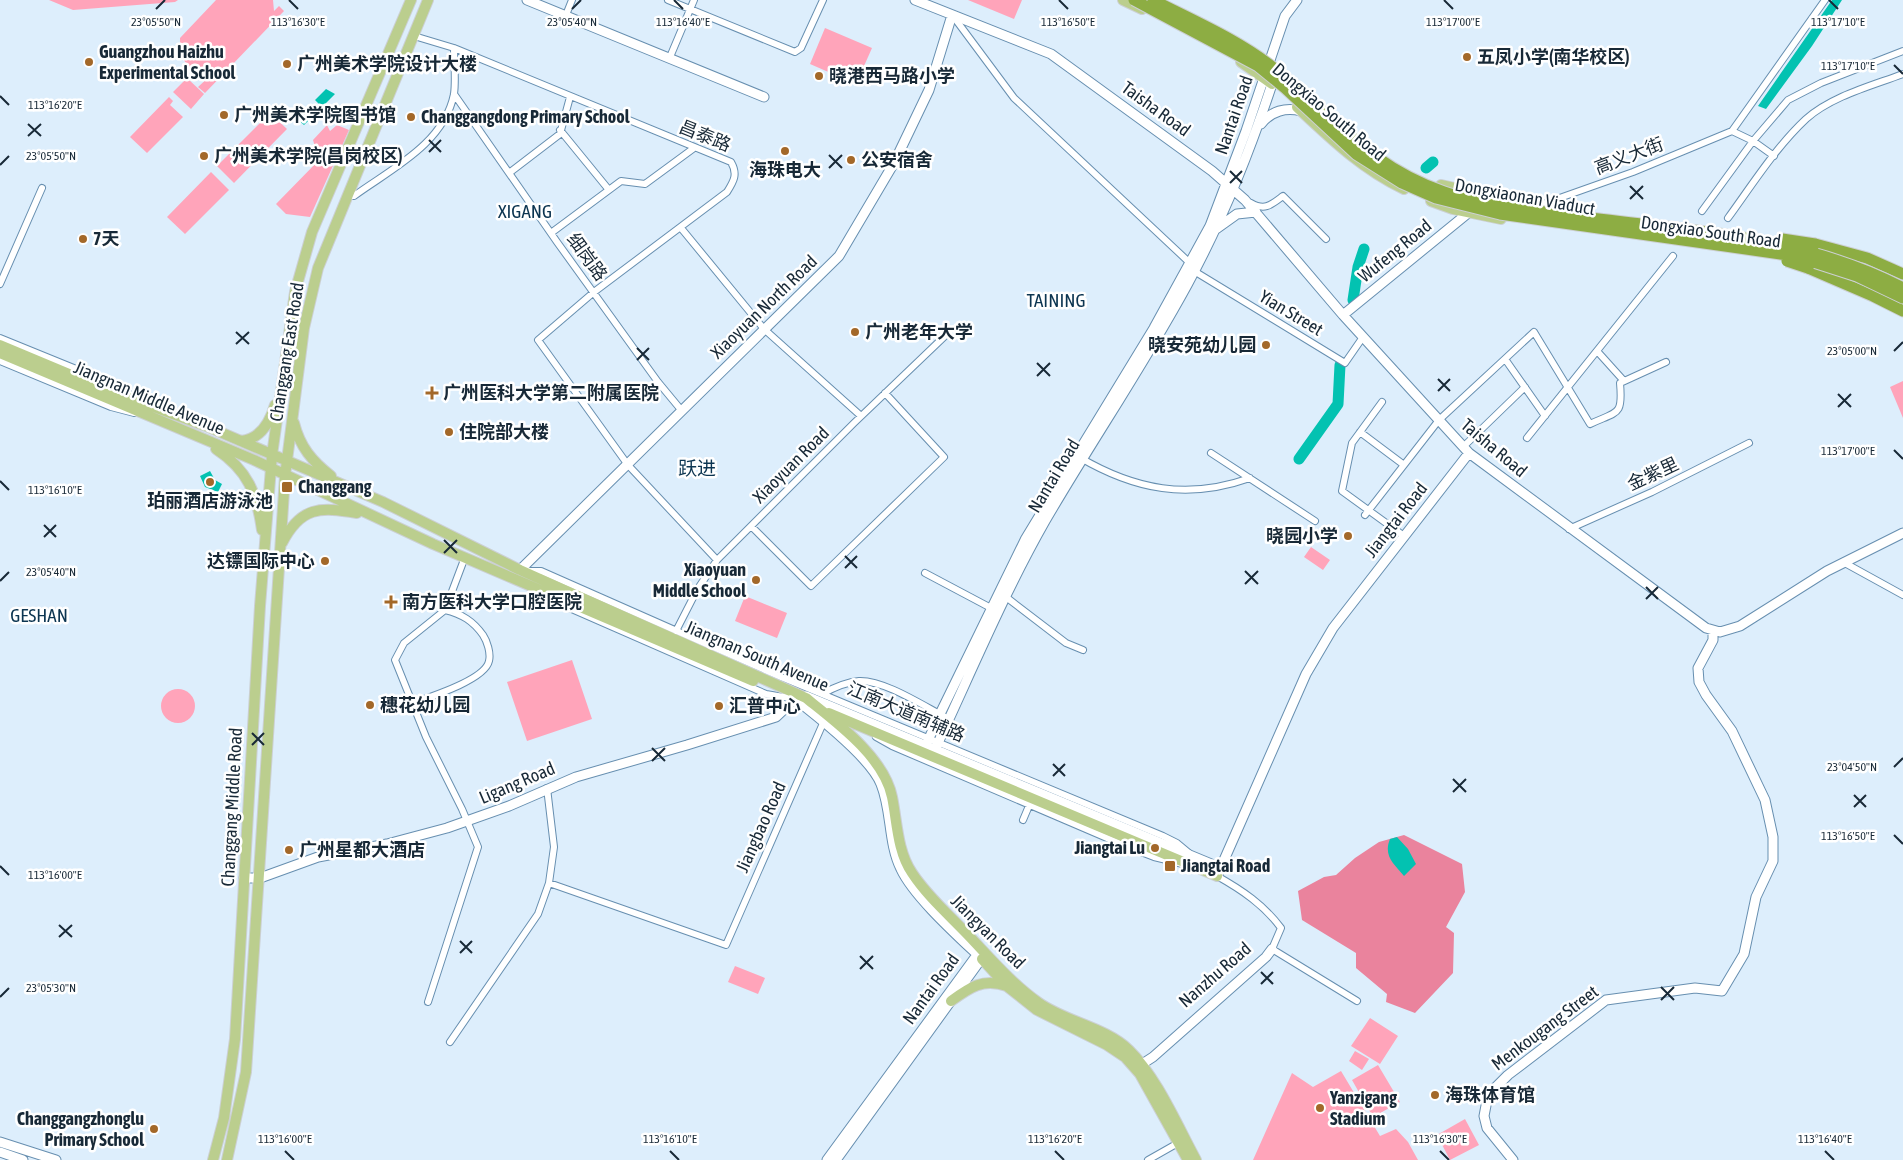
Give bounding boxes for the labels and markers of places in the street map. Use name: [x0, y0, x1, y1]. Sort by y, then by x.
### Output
place label: Guangzhou Haizhu Experimental School: [99, 41, 236, 83]
place label: 五凤小学(南华校区): [1477, 46, 1630, 67]
marker: 五凤小学(南华校区): [1461, 51, 1473, 63]
place label: 广州美术学院设计大楼: [297, 53, 477, 74]
marker: Guangzhou Haizhu Experimental School: [83, 56, 95, 68]
marker: 广州美术学院设计大楼: [281, 58, 293, 70]
place label: 晓港西马路小学: [829, 65, 955, 86]
marker: 晓港西马路小学: [813, 70, 825, 82]
place label: 广州美术学院图书馆: [234, 104, 396, 125]
place label: Changgangdong Primary School: [421, 106, 630, 127]
marker: 广州美术学院图书馆: [218, 109, 230, 121]
marker: Changgangdong Primary School: [405, 111, 417, 123]
place label: 广州美术学院(昌岗校区): [214, 145, 403, 166]
marker: 海珠电大: [779, 145, 791, 157]
place label: 公安宿舍: [861, 149, 933, 170]
marker: 广州美术学院(昌岗校区): [198, 150, 210, 162]
marker: 公安宿舍: [845, 154, 857, 166]
place label: 海珠电大: [749, 159, 821, 180]
place label: 7天: [93, 228, 119, 249]
marker: 7天: [77, 233, 89, 245]
place label: 广州老年大学: [865, 321, 973, 342]
marker: 广州老年大学: [849, 326, 861, 338]
place label: 晓安苑幼儿园: [1148, 334, 1256, 355]
marker: 晓安苑幼儿园: [1260, 339, 1272, 351]
place label: 广州医科大学第二附属医院: [443, 382, 659, 403]
marker: 广州医科大学第二附属医院: [425, 386, 439, 400]
place label: 住院部大楼: [459, 421, 549, 442]
marker: 住院部大楼: [443, 426, 455, 438]
marker: 珀丽酒店游泳池: [204, 476, 216, 488]
place label: Changgang: [298, 476, 372, 497]
marker: Changgang: [280, 480, 294, 494]
place label: 珀丽酒店游泳池: [147, 490, 273, 511]
place label: 晓园小学: [1266, 525, 1338, 546]
marker: 晓园小学: [1342, 530, 1354, 542]
place label: 达镖国际中心: [207, 550, 315, 571]
marker: 达镖国际中心: [319, 555, 331, 567]
place label: Xiaoyuan Middle School: [653, 559, 746, 601]
marker: Xiaoyuan Middle School: [750, 574, 762, 586]
place label: 南方医科大学口腔医院: [402, 591, 582, 612]
marker: 南方医科大学口腔医院: [384, 595, 398, 609]
place label: 穗花幼儿园: [380, 694, 470, 715]
place label: 汇普中心: [729, 695, 801, 716]
marker: 穗花幼儿园: [364, 699, 376, 711]
marker: 汇普中心: [713, 700, 725, 712]
place label: Jiangtai Lu: [1073, 837, 1145, 858]
place label: 广州星都大酒店: [299, 839, 425, 860]
marker: Jiangtai Lu: [1149, 842, 1161, 854]
marker: 广州星都大酒店: [283, 844, 295, 856]
place label: Jiangtai Road: [1180, 855, 1270, 876]
marker: Jiangtai Road: [1163, 859, 1177, 873]
place label: 海珠体育馆: [1445, 1084, 1535, 1105]
place label: Yanzigang Stadium: [1329, 1087, 1397, 1129]
marker: 海珠体育馆: [1429, 1089, 1441, 1101]
marker: Yanzigang Stadium: [1314, 1102, 1326, 1114]
place label: Changgangzhonglu Primary School: [17, 1108, 144, 1150]
marker: Changgangzhonglu Primary School: [148, 1123, 160, 1135]

